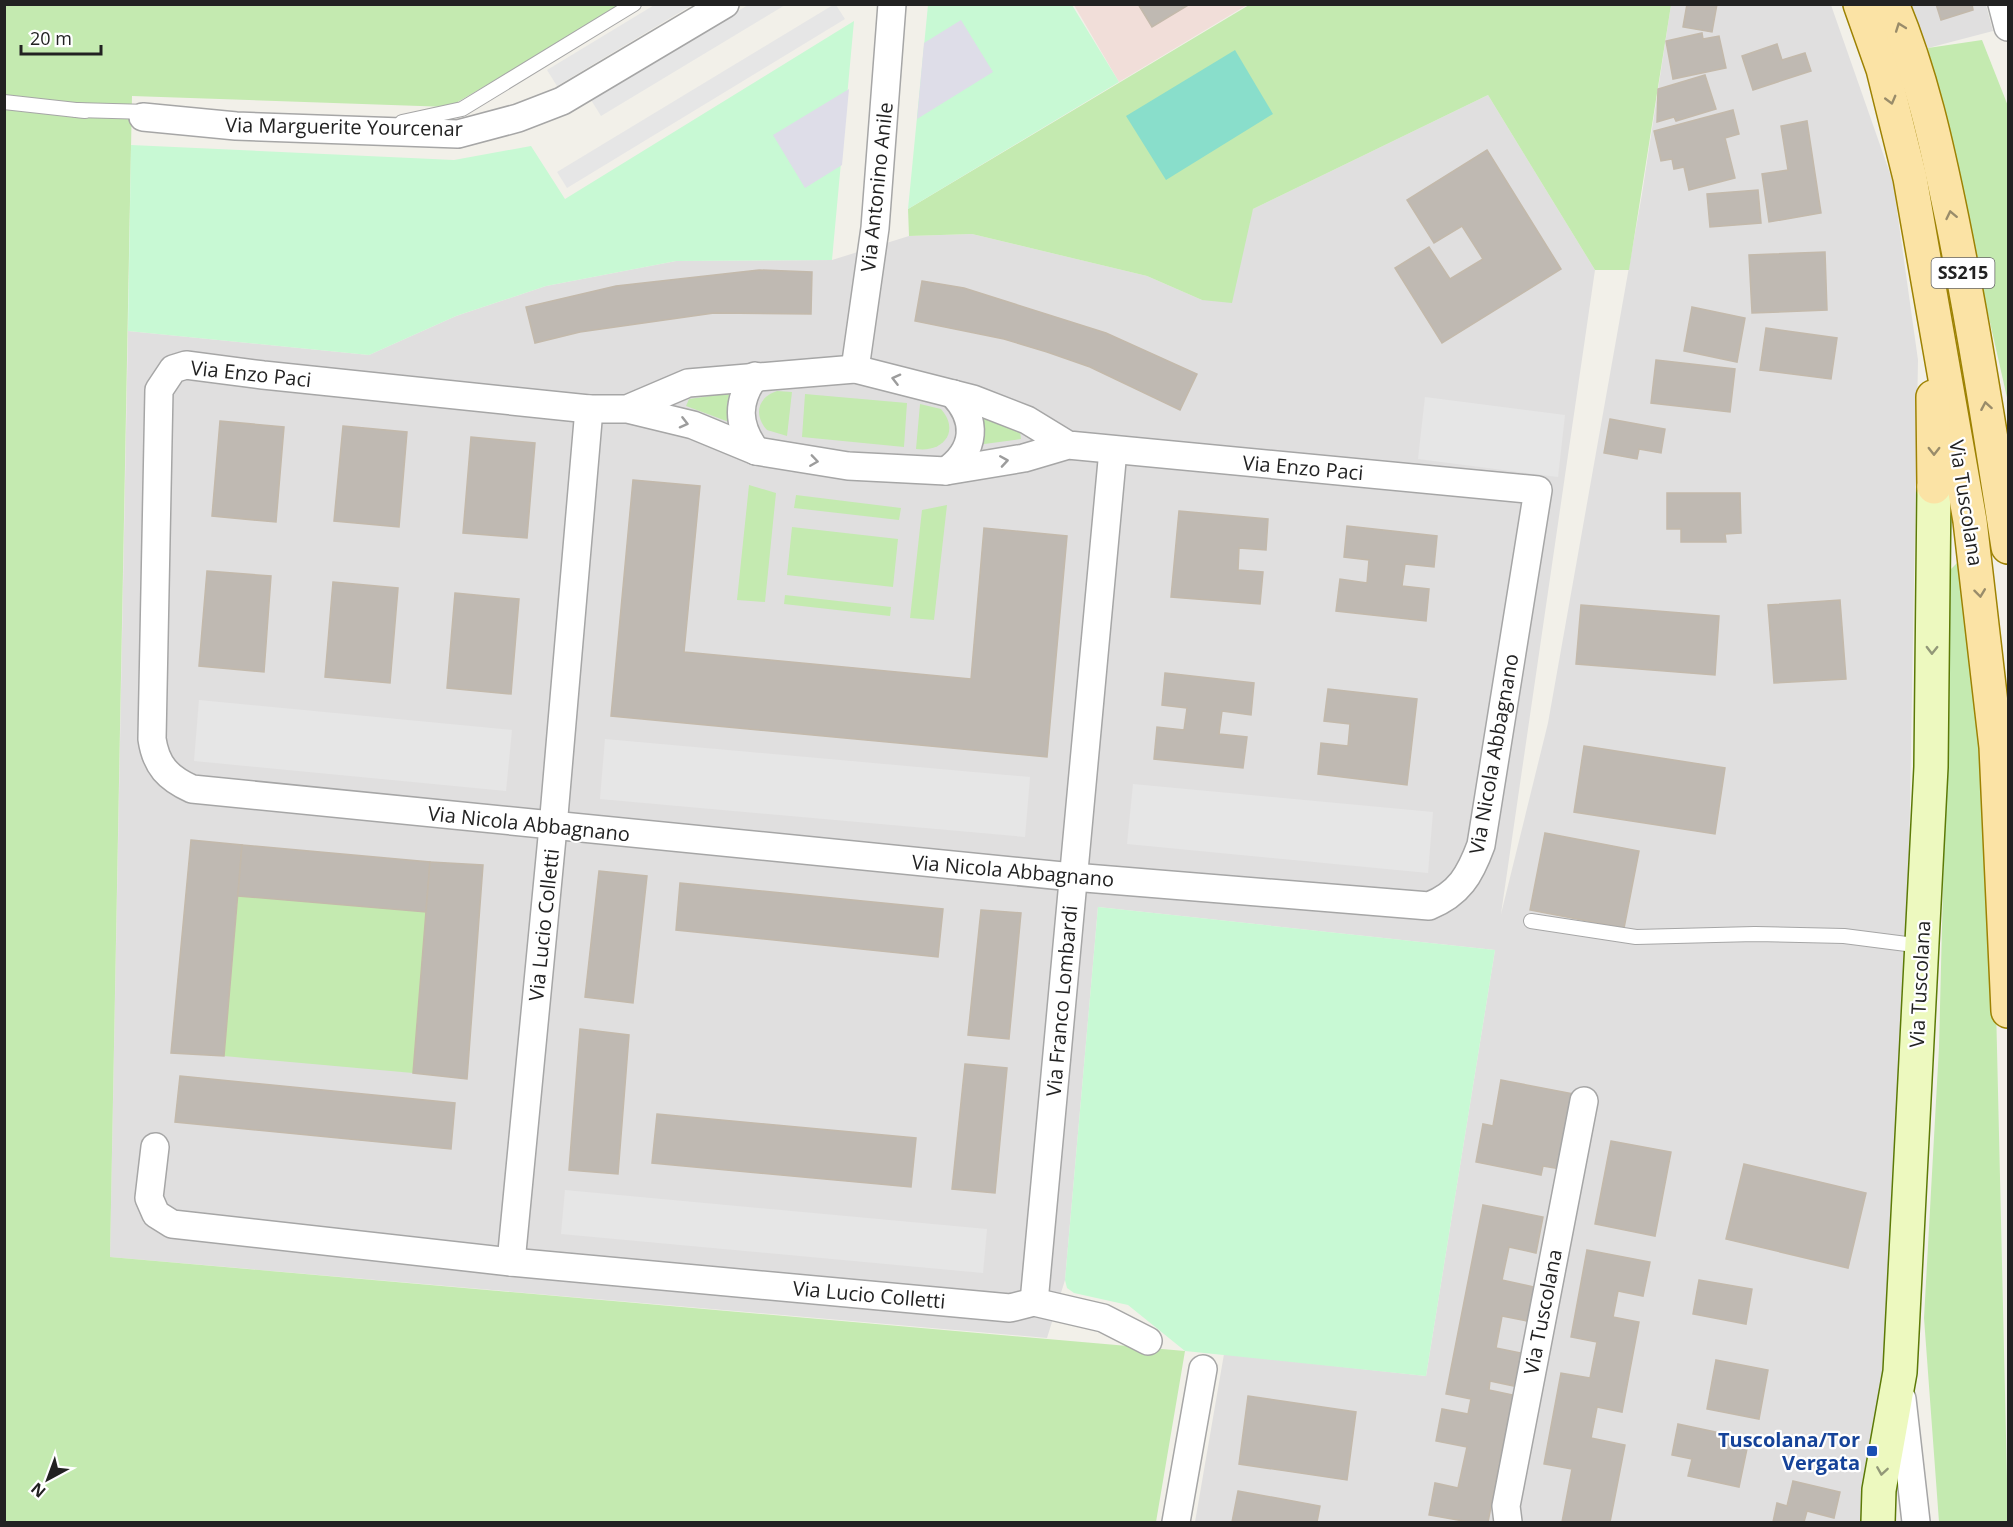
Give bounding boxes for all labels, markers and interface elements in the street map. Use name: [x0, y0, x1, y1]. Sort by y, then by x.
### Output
scale bar: [21, 18, 100, 56]
one-way arrow: [1895, 22, 1908, 33]
text: 20 m: [30, 26, 72, 50]
one-way arrow: [1883, 95, 1896, 105]
street label: Via Antonino Anile: [854, 101, 899, 273]
street label: Via Marguerite Yourcenar: [225, 111, 463, 142]
one-way arrow: [1945, 210, 1958, 220]
road number: SS215: [1932, 258, 1994, 288]
street label: Via Enzo Paci: [189, 354, 313, 393]
one-way arrow: [891, 374, 901, 387]
one-way arrow: [1980, 402, 1993, 412]
one-way arrow: [678, 415, 688, 428]
street label: Via Tuscolana: [1943, 438, 1990, 568]
one-way arrow: [1928, 446, 1940, 455]
street label: Via Enzo Paci: [1242, 449, 1365, 486]
one-way arrow: [809, 455, 818, 467]
one-way arrow: [999, 456, 1008, 468]
one-way arrow: [1973, 589, 1986, 598]
one-way arrow: [1926, 646, 1938, 655]
street label: Via Nicola Abbagnano: [1463, 652, 1524, 856]
street label: Via Nicola Abbagnano: [427, 799, 631, 848]
street label: Via Lucio Colletti: [522, 847, 565, 1002]
street label: Via Nicola Abbagnano: [911, 848, 1115, 893]
street label: Via Franco Lombardi: [1040, 904, 1083, 1098]
street label: Via Tuscolana: [1903, 920, 1936, 1048]
street label: Via Tuscolana: [1517, 1247, 1568, 1377]
street label: Via Lucio Colletti: [792, 1274, 946, 1315]
place label: Tuscolana/Tor Vergata: [1718, 1426, 1860, 1476]
marker: Tuscolana/Tor Vergata: [1865, 1444, 1879, 1458]
north arrow: [18, 1449, 78, 1509]
one-way arrow: [1876, 1466, 1888, 1476]
text: N: [26, 1478, 50, 1503]

